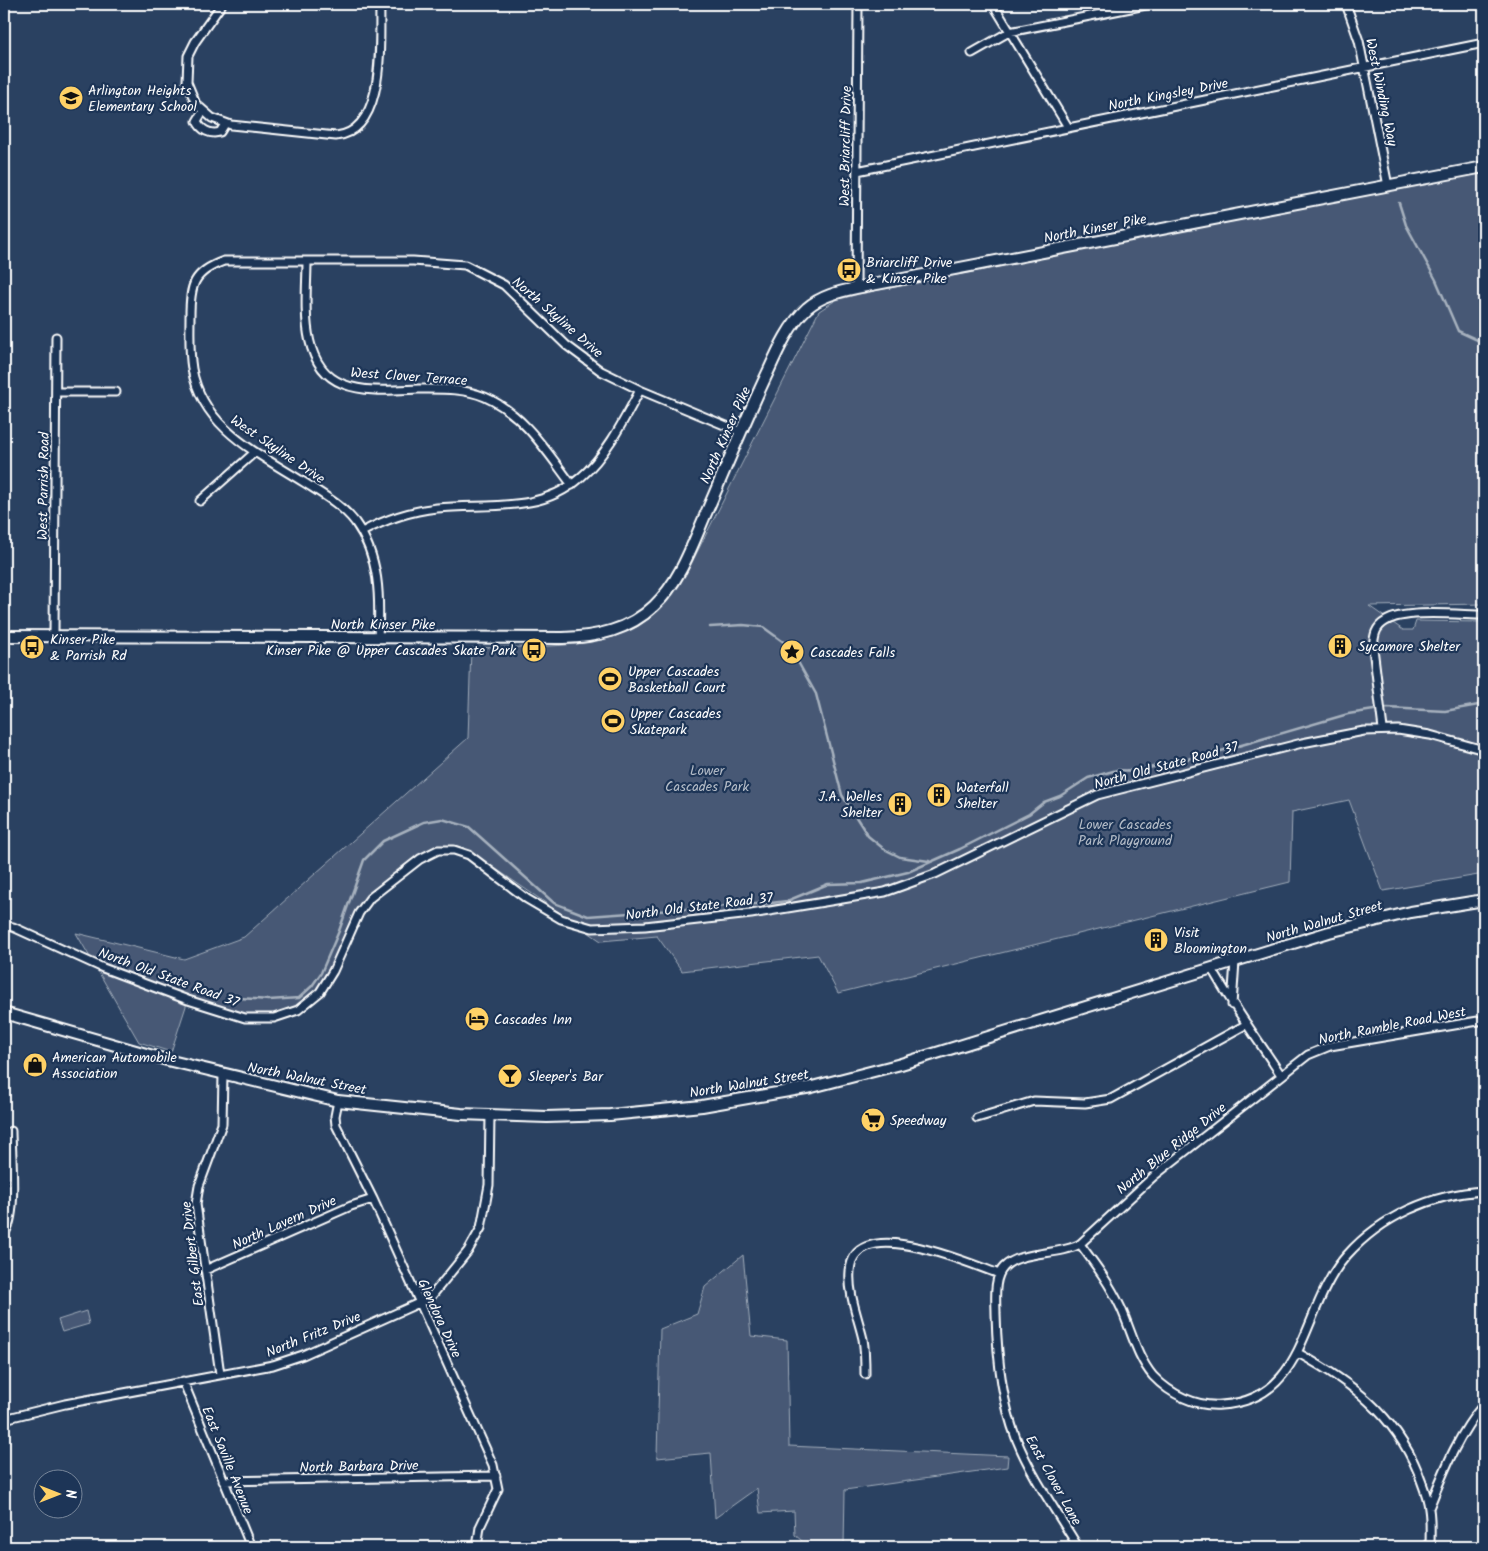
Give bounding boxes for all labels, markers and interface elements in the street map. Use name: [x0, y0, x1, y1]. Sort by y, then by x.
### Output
street label: West Winding Way: [1359, 36, 1403, 149]
street label: North Kingsley Drive: [1106, 72, 1231, 117]
place label: Arlington Heights Elementary School: [88, 80, 197, 118]
school or university icon: Arlington Heights Elementary School: [58, 85, 84, 111]
street label: West Briarcliff Drive: [834, 85, 858, 207]
street label: North Kinser Pike: [1042, 208, 1149, 250]
place label: Briarcliff Drive & Kinser Pike: [866, 252, 953, 290]
bus stop icon: Briarcliff Drive & Kinser Pike: [836, 257, 862, 283]
street label: North Skyline Drive: [507, 272, 608, 364]
street label: West Clover Terrace: [350, 362, 469, 392]
street label: North Kinser Pike: [695, 383, 757, 488]
street label: West Skyline Drive: [226, 410, 330, 490]
street label: West Parrish Road: [32, 431, 56, 540]
street label: North Kinser Pike: [331, 614, 436, 636]
place label: Kinser Pike & Parrish Rd: [50, 629, 127, 667]
building icon: Sycamore Shelter: [1327, 633, 1353, 659]
bus stop icon: Kinser Pike & Parrish Rd: [19, 634, 45, 660]
place label: Sycamore Shelter: [1358, 636, 1461, 658]
bus stop icon: Kinser Pike @ Upper Cascades Skate Park: [521, 637, 547, 663]
place icon: Cascades Falls: [779, 639, 805, 665]
place label: Kinser Pike @ Upper Cascades Skate Park: [266, 640, 516, 662]
place label: Cascades Falls: [810, 642, 895, 664]
place label: Upper Cascades Basketball Court: [628, 661, 726, 699]
sports icon: Upper Cascades Basketball Court: [597, 666, 623, 692]
place label: Upper Cascades Skatepark: [630, 703, 721, 741]
sports icon: Upper Cascades Skatepark: [600, 708, 626, 734]
street label: North Old State Road 37: [1092, 736, 1241, 796]
park label: Lower Cascades Park: [665, 760, 749, 798]
place label: Waterfall Shelter: [956, 777, 1009, 815]
building icon: Waterfall Shelter: [926, 782, 952, 808]
place label: J.A. Welles Shelter: [818, 786, 883, 824]
building icon: J.A. Welles Shelter: [887, 791, 913, 817]
park label: Lower Cascades Park Playground: [1078, 814, 1173, 852]
street label: North Old State Road 37: [624, 887, 775, 927]
street label: North Walnut Street: [1263, 895, 1386, 949]
place label: Visit Bloomington: [1174, 922, 1247, 960]
building icon: Visit Bloomington: [1143, 927, 1169, 953]
street label: North Old State Road 37: [95, 942, 243, 1014]
street label: North Ramble Road West: [1317, 1001, 1468, 1051]
hotel icon: Cascades Inn: [464, 1006, 490, 1032]
place label: Cascades Inn: [494, 1009, 572, 1031]
place label: American Automobile Association: [52, 1047, 177, 1085]
shop icon: American Automobile Association: [22, 1052, 48, 1078]
street label: North Walnut Street: [245, 1057, 369, 1101]
bar icon: Sleeper's Bar: [497, 1063, 523, 1089]
street label: North Walnut Street: [688, 1064, 811, 1104]
place label: Sleeper's Bar: [528, 1066, 604, 1088]
street label: North Blue Ridge Drive: [1112, 1097, 1232, 1200]
supermarket icon: Speedway: [860, 1107, 886, 1133]
place label: Speedway: [890, 1110, 947, 1132]
street label: North Lavern Drive: [229, 1190, 341, 1256]
street label: East Gilbert Drive: [176, 1199, 210, 1308]
street label: Glendora Drive: [411, 1275, 467, 1362]
street label: North Fritz Drive: [263, 1306, 365, 1364]
street label: East Saville Avenue: [195, 1403, 259, 1518]
street label: East Clover Lane: [1019, 1431, 1087, 1530]
street label: North Barbara Drive: [299, 1455, 419, 1479]
north arrow: [32, 1468, 82, 1518]
text: N: [59, 1490, 81, 1499]

